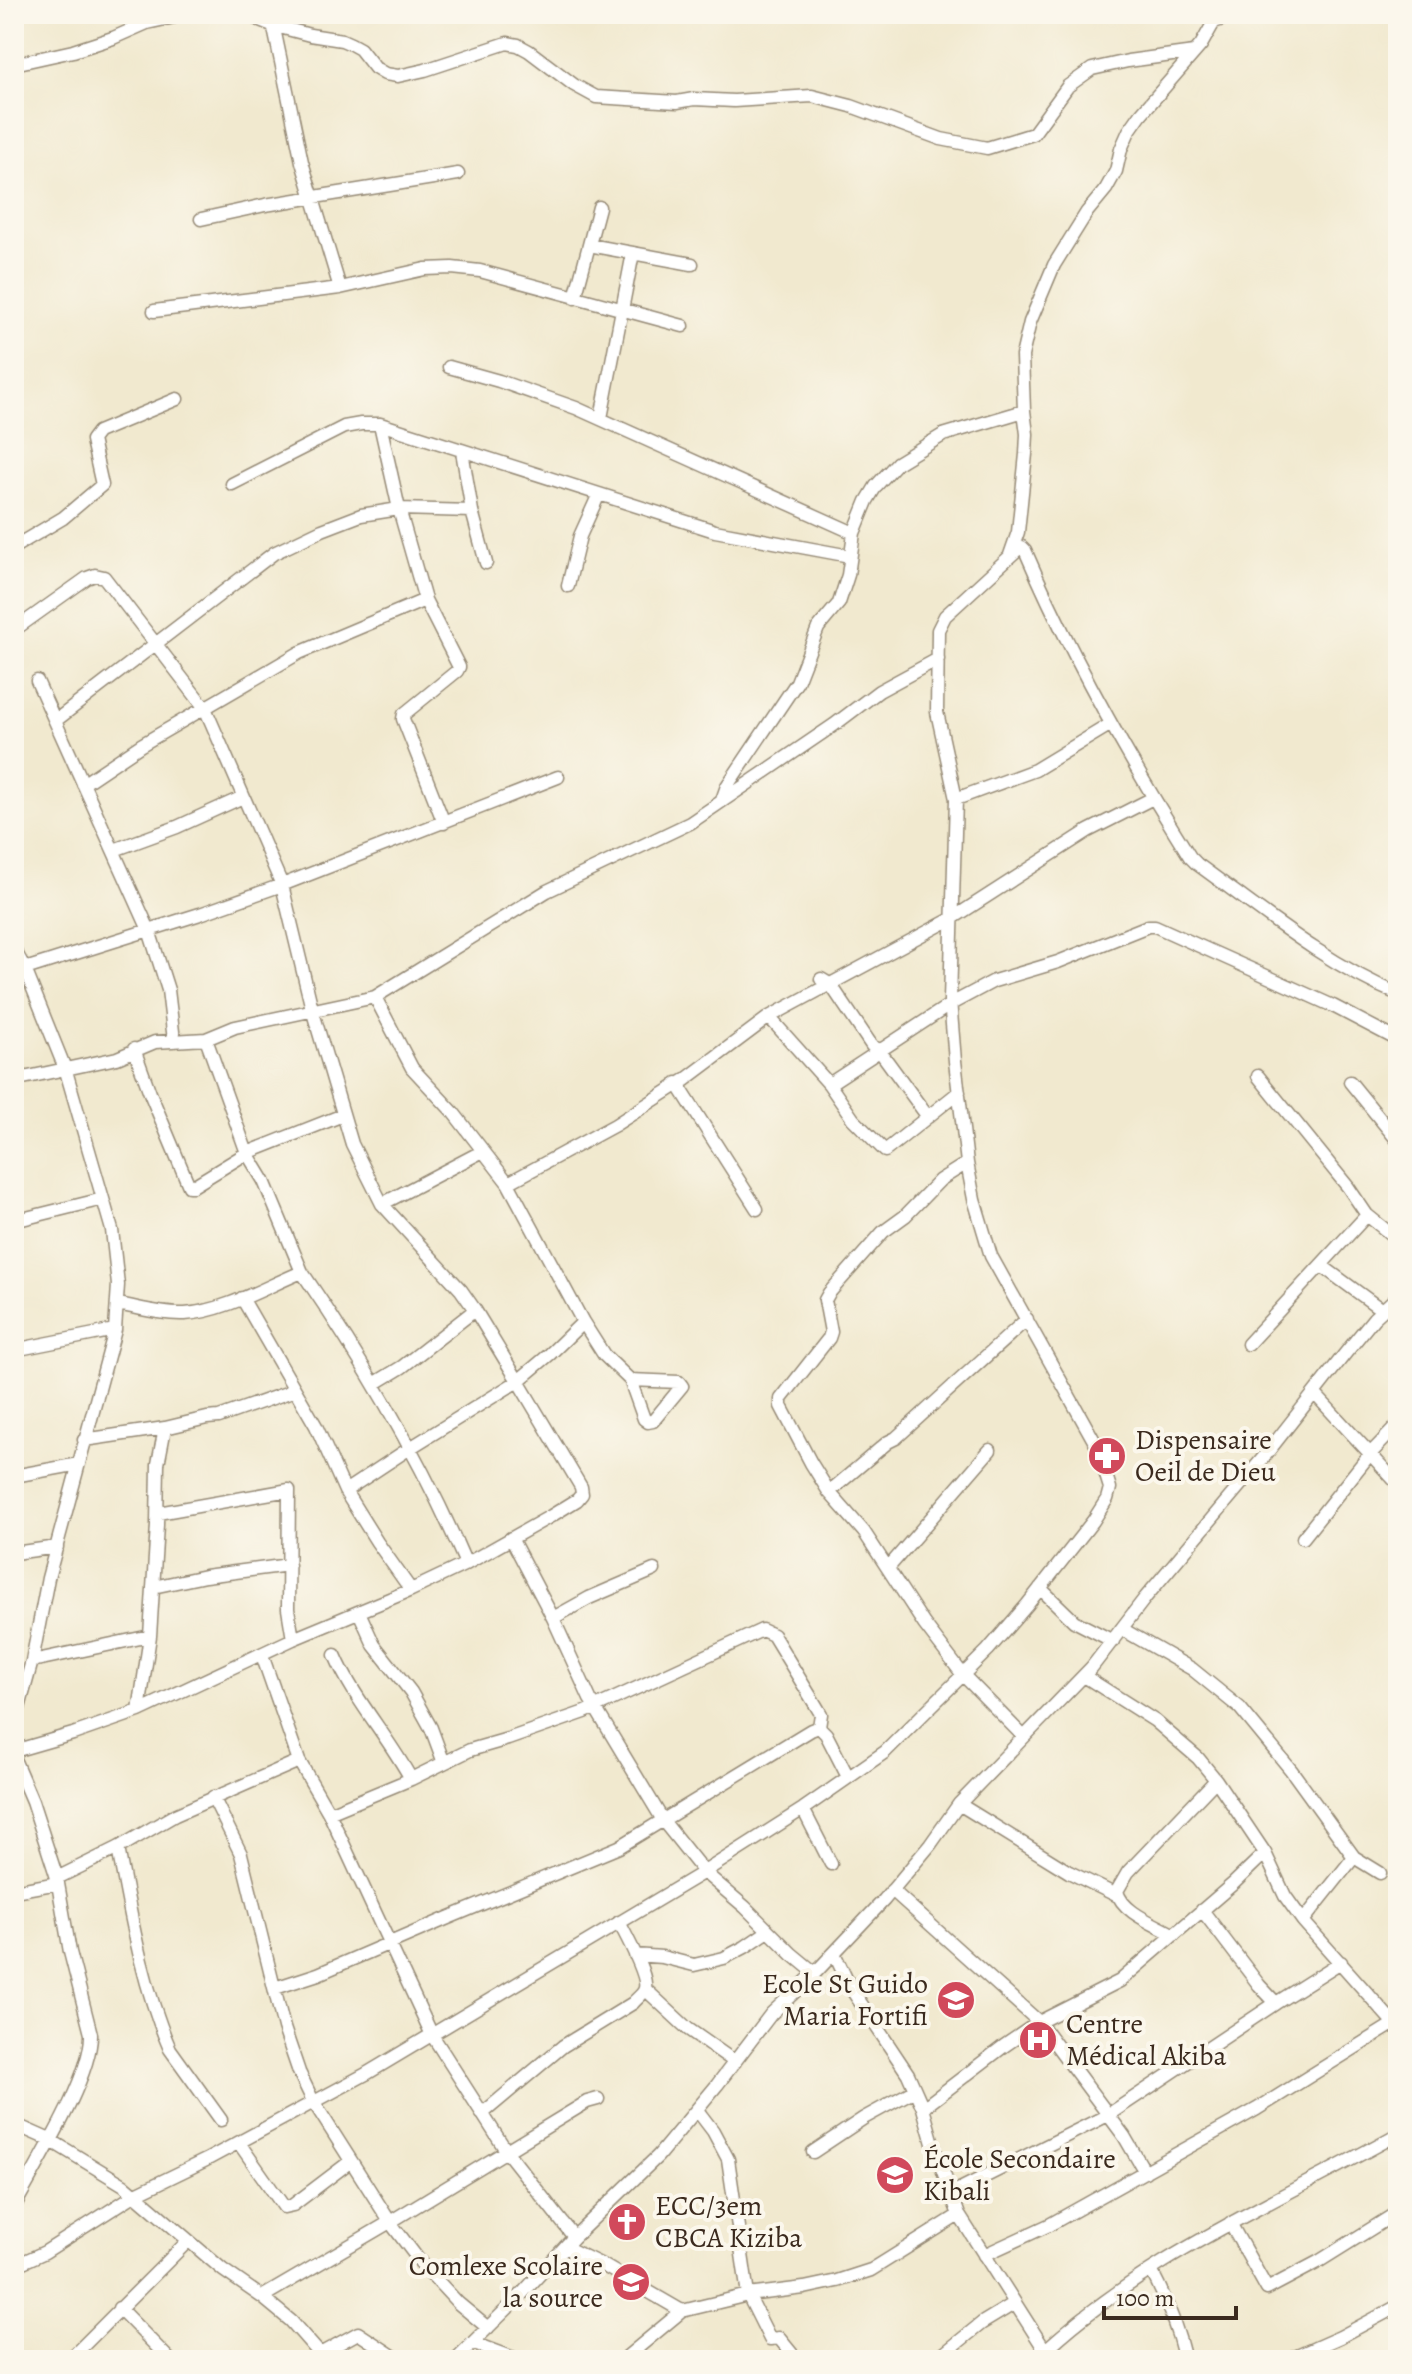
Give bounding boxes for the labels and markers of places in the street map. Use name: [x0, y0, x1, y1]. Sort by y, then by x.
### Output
place label: Dispensaire Oeil de Dieu: [1135, 1421, 1276, 1491]
pharmacy icon: Dispensaire Oeil de Dieu: [1086, 1435, 1128, 1477]
place label: Ecole St Guido Maria Fortifi: [762, 1965, 928, 2035]
school or university icon: Ecole St Guido Maria Fortifi: [935, 1979, 977, 2021]
place label: Centre Médical Akiba: [1066, 2005, 1227, 2075]
hospital icon: Centre Médical Akiba: [1017, 2019, 1059, 2061]
place label: École Secondaire Kibali: [923, 2140, 1116, 2210]
school or university icon: École Secondaire Kibali: [874, 2154, 916, 2196]
place label: ECC/3em CBCA Kiziba: [655, 2187, 802, 2257]
church icon: ECC/3em CBCA Kiziba: [606, 2201, 648, 2243]
place label: Comlexe Scolaire la source: [409, 2247, 603, 2317]
school or university icon: Comlexe Scolaire la source: [610, 2261, 652, 2303]

